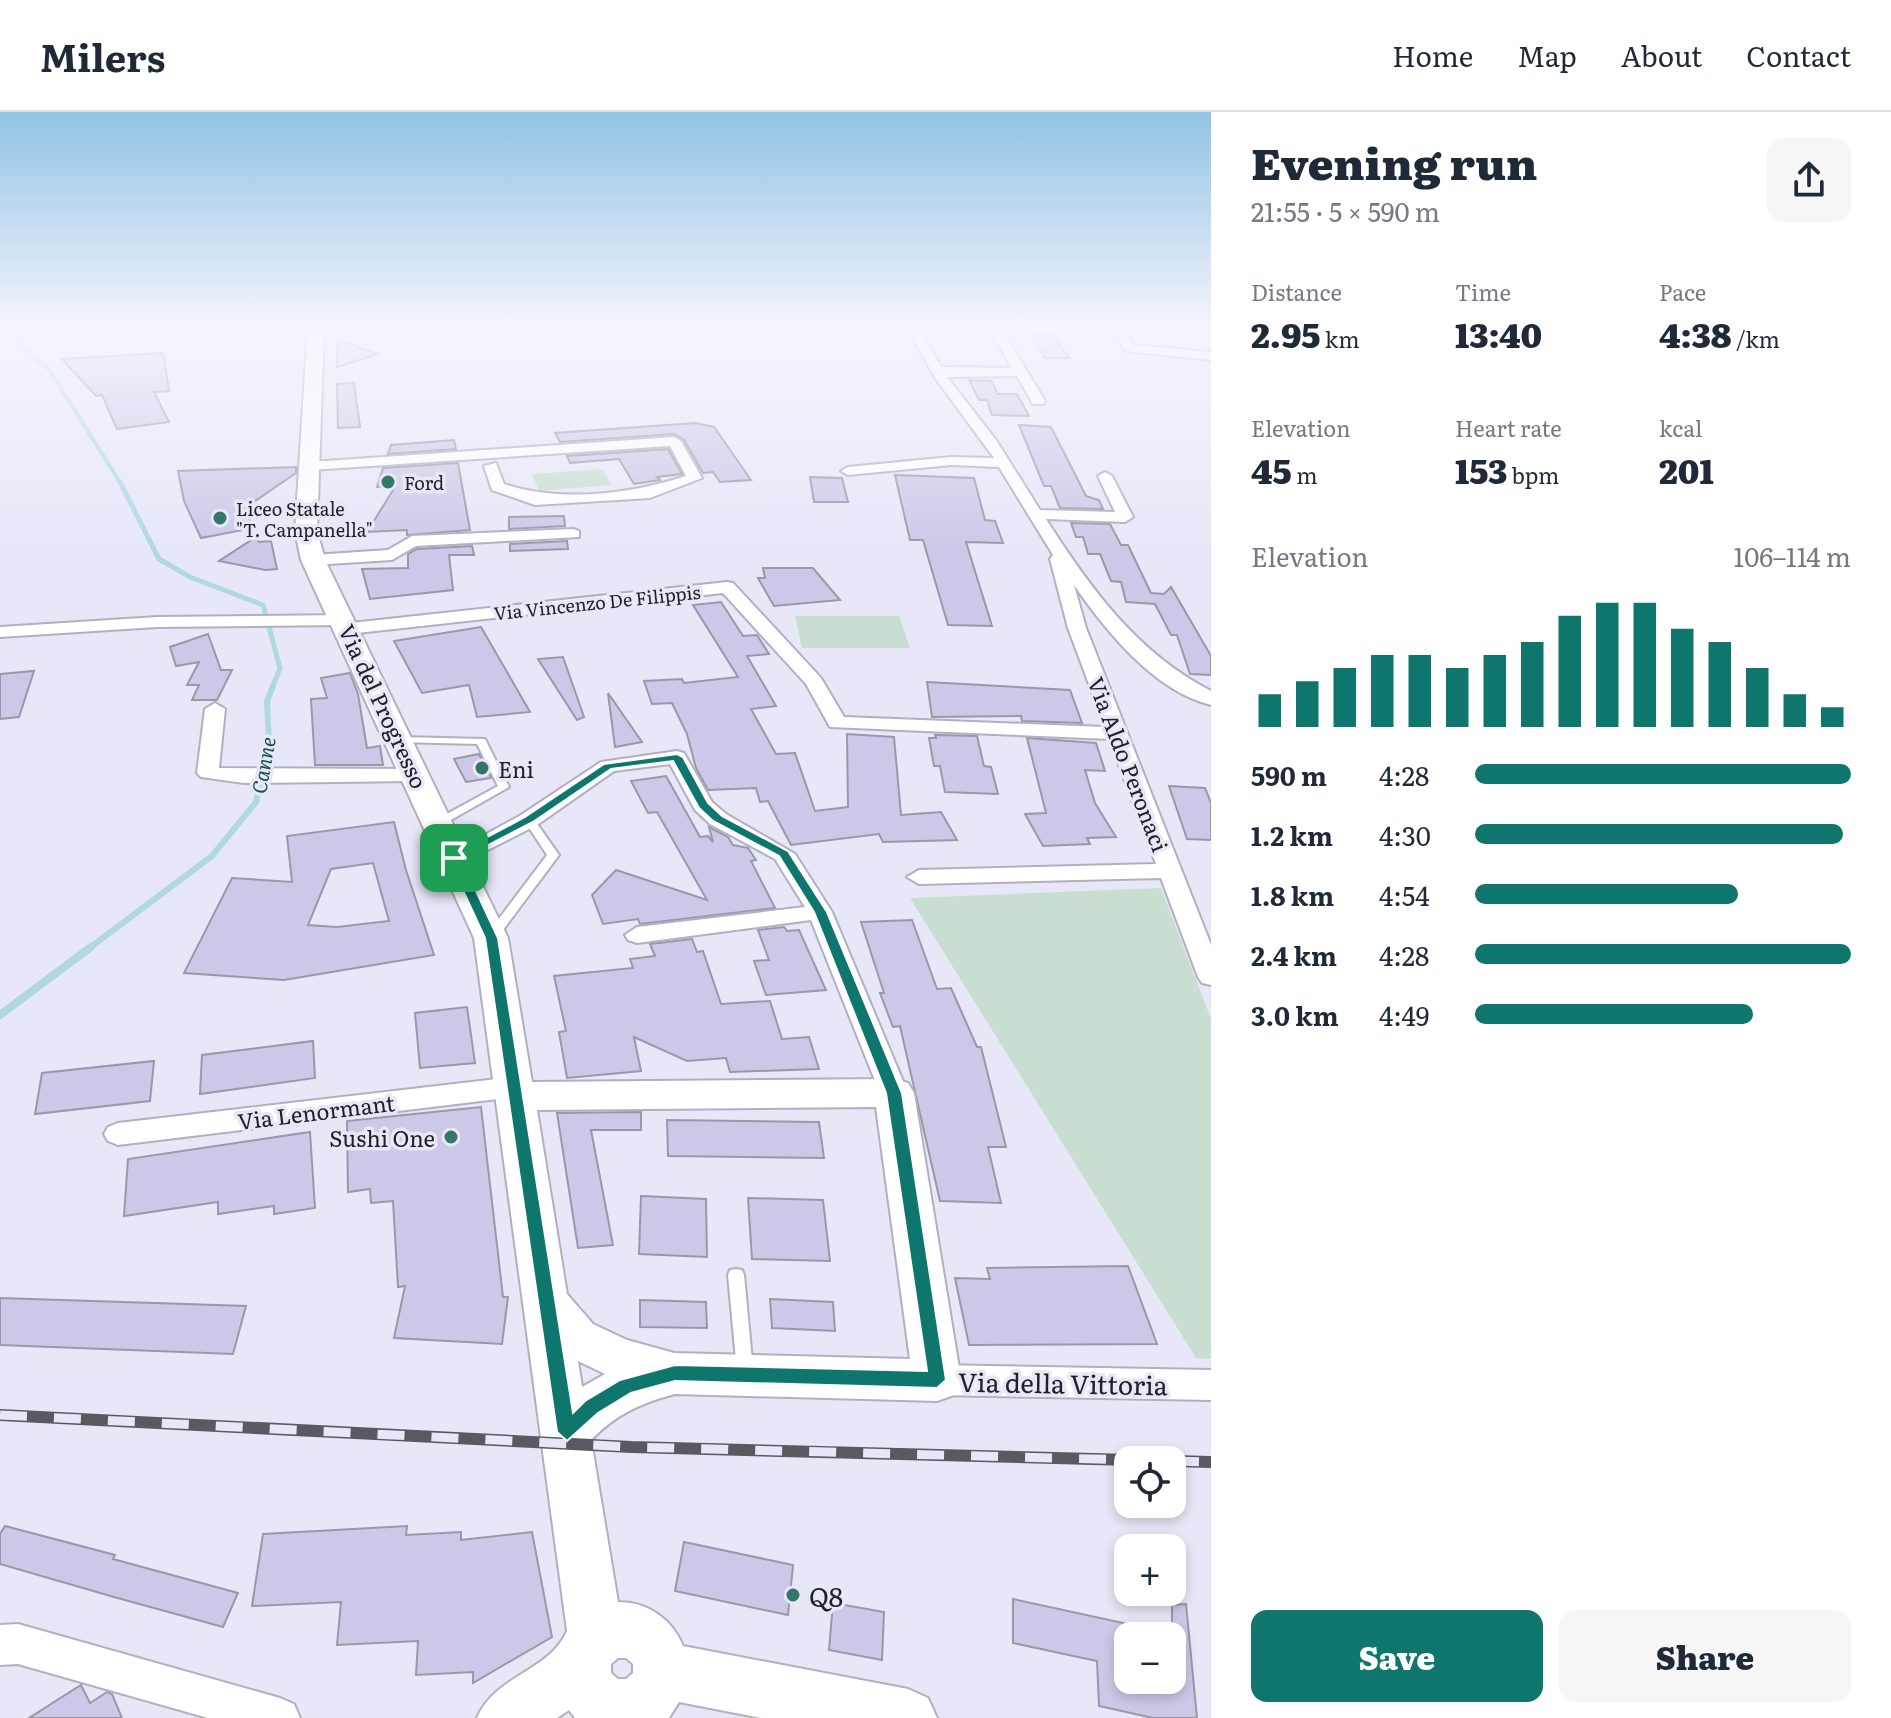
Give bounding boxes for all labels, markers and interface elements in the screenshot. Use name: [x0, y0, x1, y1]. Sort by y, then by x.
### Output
text: Milers: [40, 27, 165, 84]
text: Home: [1392, 34, 1473, 76]
text: Map: [1517, 34, 1577, 76]
text: About: [1621, 34, 1702, 76]
text: Contact: [1746, 34, 1851, 76]
text: Evening run: [1251, 128, 1537, 194]
button: share: [1767, 138, 1851, 222]
text: 21:55 · 5 × 590 m: [1251, 191, 1440, 230]
text: Distance: [1251, 275, 1342, 308]
text: Time: [1455, 275, 1511, 308]
text: Pace: [1659, 275, 1706, 308]
text: 2.95: [1251, 308, 1320, 358]
text: 13:40: [1455, 308, 1542, 358]
text: 4:38: [1659, 308, 1732, 358]
text: km: [1320, 322, 1359, 355]
text: /km: [1732, 322, 1780, 355]
text: Elevation: [1251, 411, 1350, 444]
text: Heart rate: [1455, 411, 1562, 444]
text: kcal: [1659, 411, 1702, 444]
text: 45: [1251, 444, 1292, 494]
text: 153: [1455, 444, 1507, 494]
text: 201: [1659, 444, 1714, 494]
text: m: [1292, 458, 1317, 491]
text: bpm: [1507, 458, 1559, 491]
place label: Ford: [404, 469, 444, 496]
marker: Ford: [379, 473, 397, 491]
place label: Liceo Statale "T. Campanella": [236, 495, 373, 543]
marker: Liceo Statale "T. Campanella": [211, 509, 229, 527]
text: Elevation: [1251, 536, 1369, 575]
text: 106–114 m: [1734, 536, 1851, 575]
street label: Via Vincenzo De Filippis: [492, 578, 702, 626]
street label: Via del Progresso: [331, 618, 437, 794]
street label: Via Aldo Peronaci: [1080, 672, 1178, 856]
water label: Canne: [242, 734, 282, 796]
place label: Eni: [498, 752, 534, 785]
text: 590 m: [1251, 755, 1327, 794]
text: 4:28: [1379, 755, 1429, 794]
marker: Eni: [473, 759, 491, 777]
text: 1.2 km: [1251, 815, 1333, 854]
text: 4:30: [1379, 815, 1431, 854]
pin: [420, 824, 488, 892]
icon: arrive: [432, 836, 476, 880]
text: 1.8 km: [1251, 875, 1334, 914]
text: 4:54: [1379, 875, 1430, 914]
text: 2.4 km: [1251, 935, 1337, 974]
text: 4:28: [1379, 935, 1429, 974]
text: 3.0 km: [1251, 995, 1339, 1034]
text: 4:49: [1379, 995, 1429, 1034]
street label: Via Lenormant: [236, 1085, 397, 1137]
place label: Sushi One: [329, 1121, 435, 1154]
marker: Sushi One: [442, 1128, 460, 1146]
street label: Via della Vittoria: [958, 1361, 1168, 1403]
map controls: [1114, 1446, 1186, 1694]
button: locate: [1114, 1446, 1186, 1518]
button: +: [1114, 1534, 1186, 1606]
place label: Q8: [809, 1576, 843, 1615]
marker: Q8: [784, 1586, 802, 1604]
button: Save: [1251, 1610, 1543, 1702]
button: Share: [1559, 1610, 1851, 1702]
button: −: [1114, 1622, 1186, 1694]

